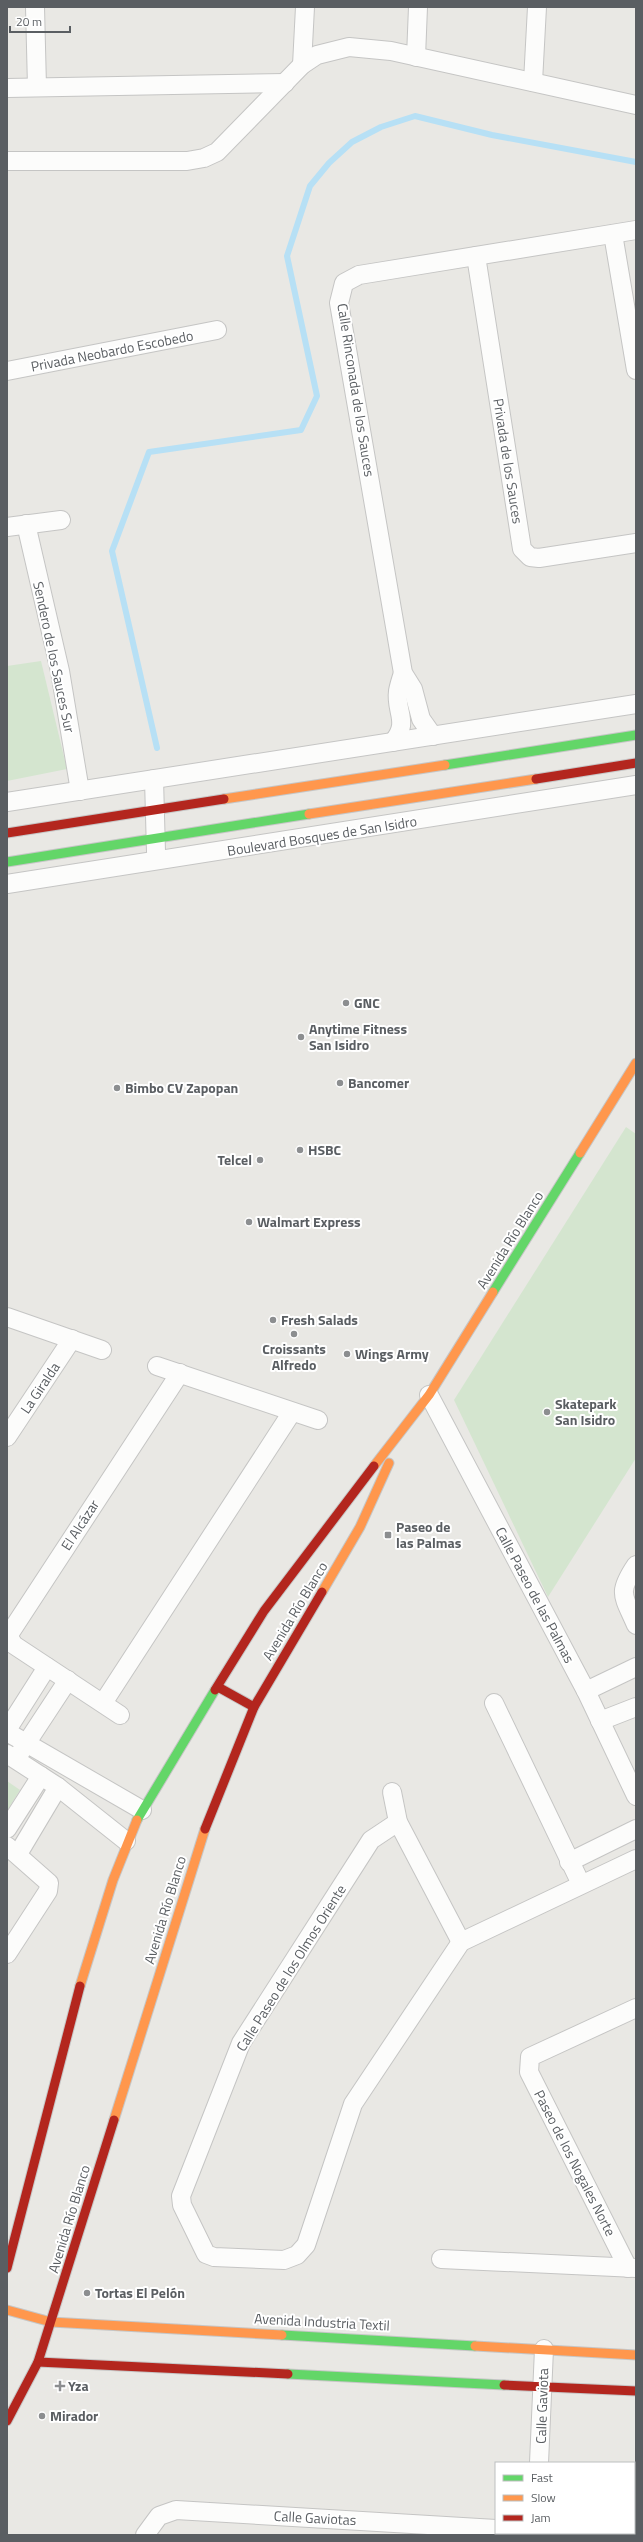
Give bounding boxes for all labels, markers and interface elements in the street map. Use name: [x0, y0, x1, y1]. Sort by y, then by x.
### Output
scale bar: [10, 8, 70, 34]
text: 20 m: [16, 12, 42, 31]
street label: Calle Rinconada de los Sauces: [332, 302, 381, 478]
street label: Privada Neobardo Escobedo: [29, 324, 195, 377]
street label: Privada de los Sauces: [488, 397, 529, 525]
street label: Sendero de los Sauces Sur: [28, 579, 81, 735]
street label: Boulevard Bosques de San Isidro: [226, 810, 418, 861]
place label: GNC: [354, 992, 380, 1013]
marker: GNC: [341, 998, 351, 1008]
place label: Anytime Fitness San Isidro: [309, 1018, 407, 1055]
marker: Anytime Fitness San Isidro: [296, 1032, 306, 1042]
place label: Bancomer: [348, 1072, 409, 1093]
place label: Bimbo CV Zapopan: [125, 1077, 238, 1098]
marker: Bancomer: [335, 1078, 345, 1088]
marker: Bimbo CV Zapopan: [112, 1083, 122, 1093]
place label: HSBC: [308, 1139, 342, 1160]
marker: HSBC: [295, 1145, 305, 1155]
place label: Telcel: [218, 1149, 252, 1170]
marker: Telcel: [255, 1155, 265, 1165]
street label: Avenida Río Blanco: [471, 1187, 548, 1293]
place label: Walmart Express: [257, 1211, 361, 1232]
marker: Walmart Express: [244, 1217, 254, 1227]
place label: Fresh Salads: [281, 1309, 358, 1330]
marker: Fresh Salads: [268, 1315, 278, 1325]
marker: Croissants Alfredo: [289, 1329, 299, 1339]
place label: Croissants Alfredo: [262, 1338, 326, 1375]
place label: Wings Army: [355, 1343, 429, 1364]
marker: Wings Army: [342, 1349, 352, 1359]
street label: La Giralda: [15, 1358, 65, 1418]
place label: Skatepark San Isidro: [555, 1393, 617, 1430]
marker: Skatepark San Isidro: [542, 1407, 552, 1417]
street label: El Alcázar: [55, 1495, 104, 1554]
place label: Paseo de las Palmas: [396, 1516, 462, 1553]
street label: Calle Paseo de las Palmas: [491, 1523, 580, 1667]
marker: Paseo de las Palmas: [383, 1530, 393, 1540]
street label: Avenida Río Blanco: [257, 1557, 332, 1664]
street label: Avenida Río Blanco: [138, 1853, 191, 1966]
street label: Calle Paseo de los Olmos Oriente: [230, 1880, 351, 2055]
street label: Paseo de los Nogales Norte: [529, 2086, 621, 2240]
street label: Avenida Río Blanco: [42, 2162, 95, 2275]
place label: Tortas El Pelón: [95, 2282, 185, 2303]
marker: Tortas El Pelón: [82, 2288, 92, 2298]
street label: Avenida Industria Textil: [254, 2307, 390, 2336]
street label: Calle Gaviota: [530, 2368, 553, 2444]
place label: Yza: [68, 2375, 89, 2396]
marker: Yza: [55, 2381, 65, 2391]
place label: Mirador: [50, 2405, 98, 2426]
marker: Mirador: [37, 2411, 47, 2421]
legend: [495, 2462, 635, 2534]
text: Fast: [531, 2468, 554, 2487]
text: Slow: [531, 2488, 556, 2507]
street label: Calle Gaviotas: [273, 2505, 357, 2530]
text: Jam: [531, 2508, 551, 2527]

